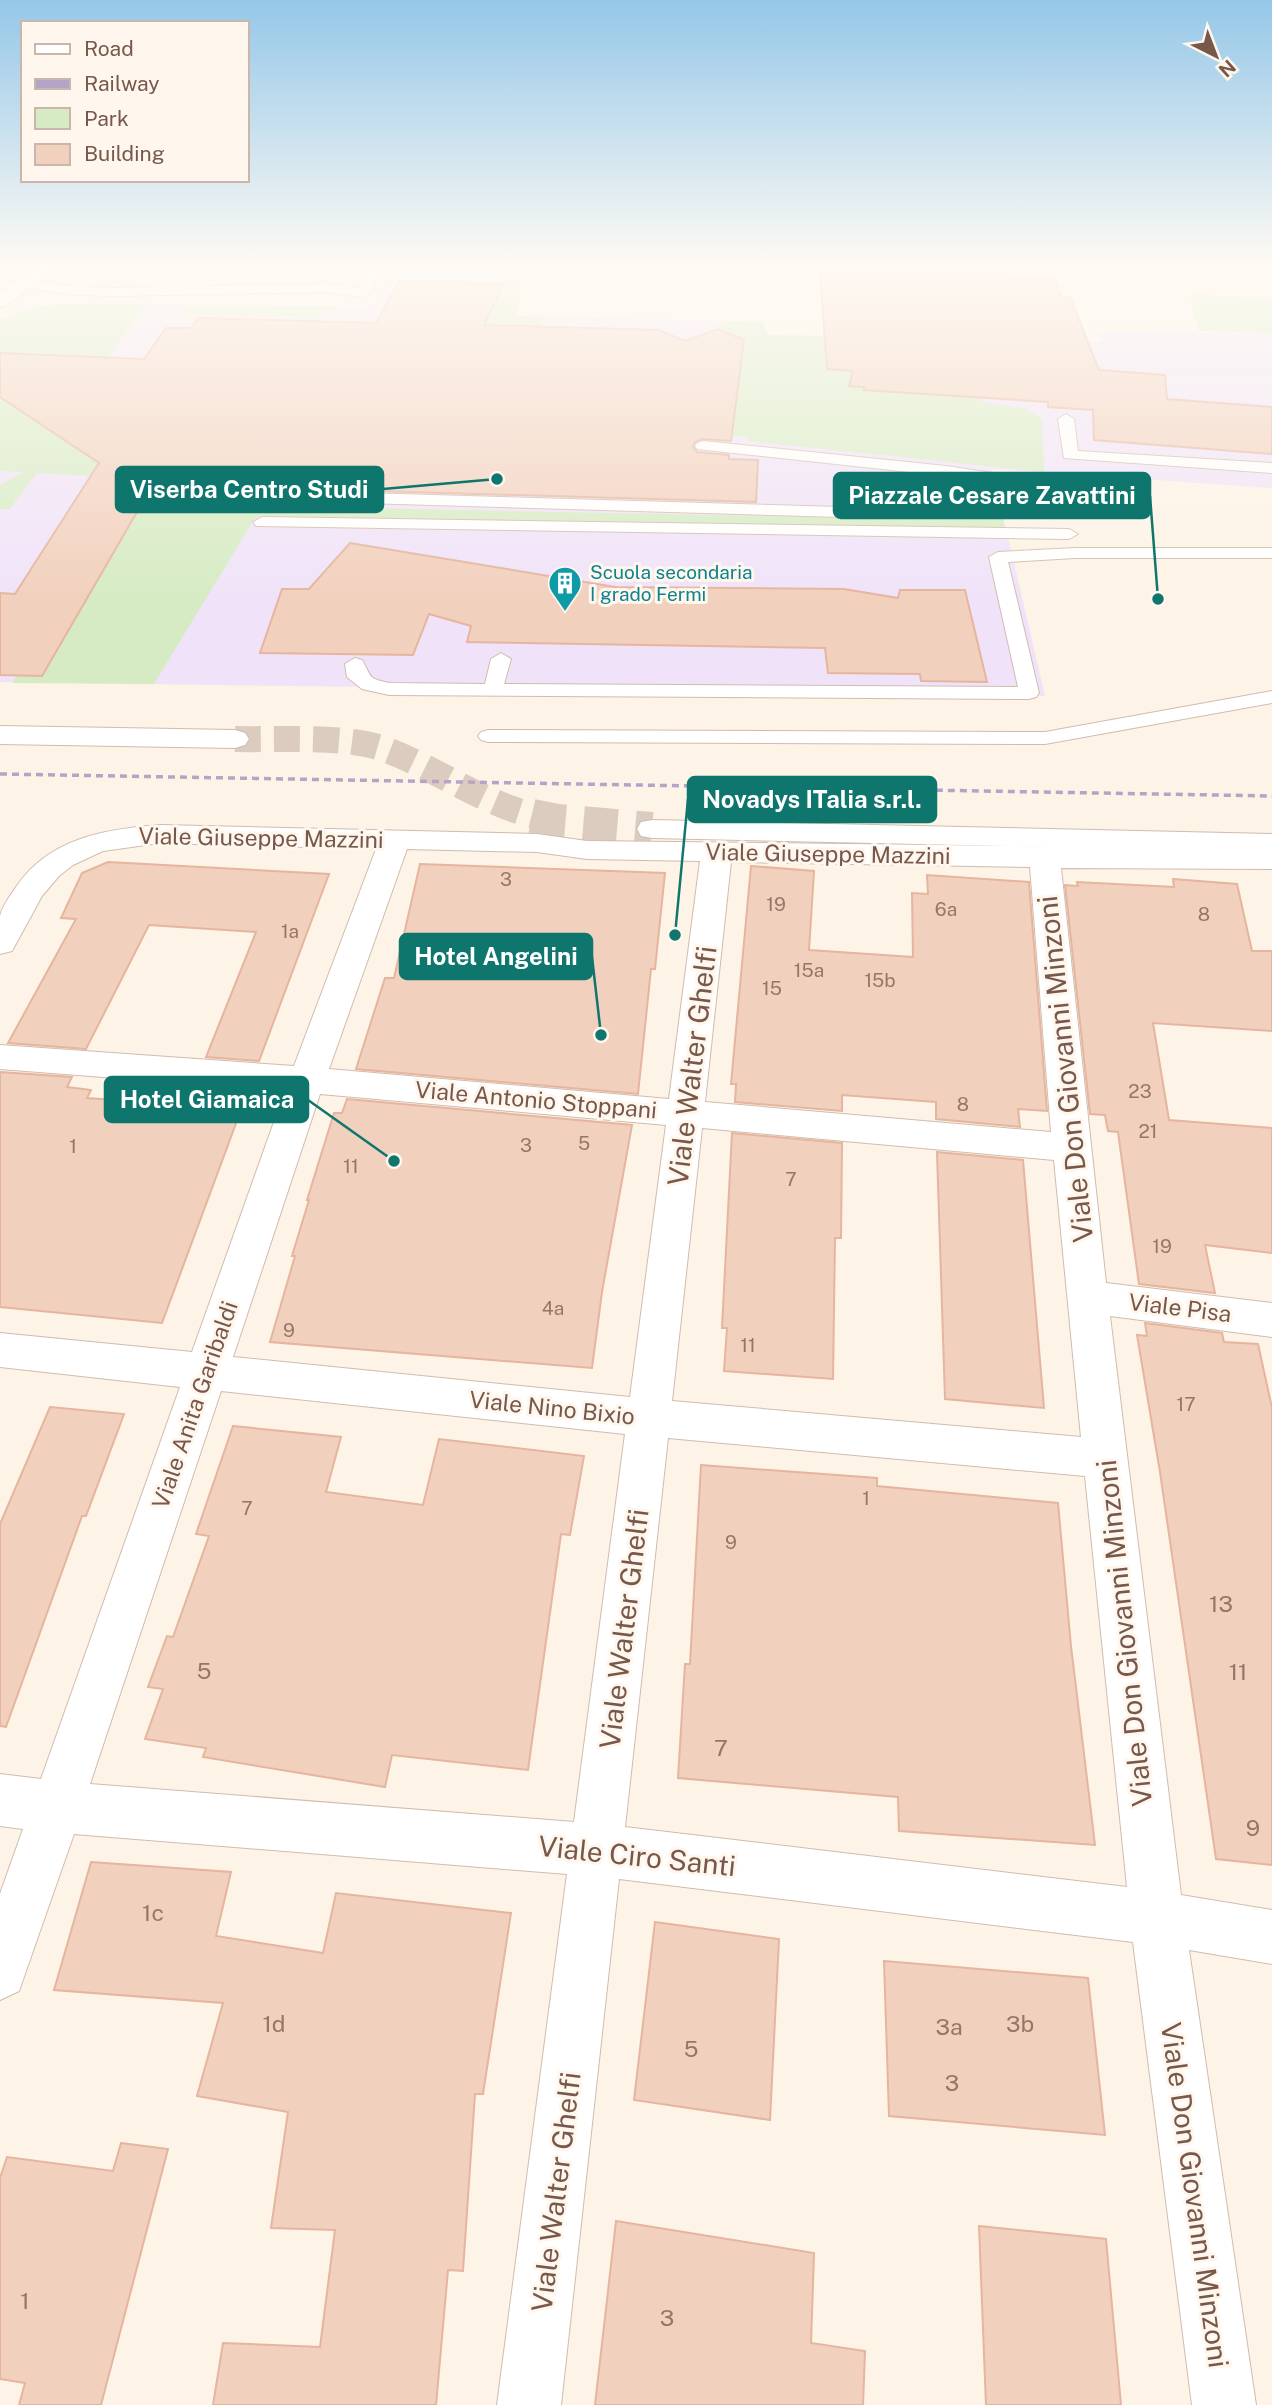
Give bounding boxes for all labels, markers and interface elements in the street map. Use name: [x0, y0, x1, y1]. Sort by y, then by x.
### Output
legend: [21, 21, 248, 182]
north arrow: [1181, 21, 1251, 91]
text: Road: [84, 36, 134, 61]
text: N: [1214, 55, 1240, 82]
text: Railway: [84, 71, 160, 96]
text: Park: [84, 106, 129, 131]
text: Building: [84, 141, 165, 166]
callout: Viserba Centro Studi: [116, 467, 383, 512]
callout: Piazzale Cesare Zavattini: [834, 473, 1150, 518]
text: Viserba Centro Studi: [130, 475, 368, 503]
text: Piazzale Cesare Zavattini: [848, 481, 1136, 509]
place label: Scuola secondaria I grado Fermi: [590, 561, 752, 605]
building icon: Scuola secondaria I grado Fermi: [546, 564, 584, 613]
callout: Novadys ITalia s.r.l.: [688, 777, 936, 822]
text: Novadys ITalia s.r.l.: [702, 785, 922, 813]
street label: Viale Giuseppe Mazzini: [138, 822, 384, 853]
street label: Viale Giuseppe Mazzini: [705, 838, 951, 869]
house number: 3: [500, 868, 512, 890]
house number: 19: [766, 893, 786, 915]
street label: Viale Don Giovanni Minzoni: [1030, 894, 1099, 1244]
house number: 6a: [935, 898, 957, 920]
house number: 8: [1198, 903, 1210, 925]
house number: 1a: [281, 920, 299, 942]
callout: Hotel Angelini: [400, 934, 592, 979]
text: Hotel Angelini: [414, 942, 578, 970]
street label: Viale Walter Ghelfi: [660, 944, 723, 1188]
house number: 15a: [794, 959, 824, 981]
house number: 15b: [864, 969, 896, 991]
house number: 15: [762, 977, 782, 999]
street label: Viale Antonio Stoppani: [414, 1075, 658, 1124]
callout: Hotel Giamaica: [105, 1077, 308, 1122]
house number: 23: [1128, 1080, 1152, 1102]
text: Hotel Giamaica: [120, 1085, 294, 1113]
house number: 8: [957, 1093, 969, 1115]
house number: 21: [1138, 1120, 1158, 1142]
house number: 5: [578, 1132, 590, 1154]
house number: 3: [520, 1134, 532, 1156]
house number: 1: [69, 1135, 77, 1157]
house number: 11: [343, 1155, 359, 1177]
house number: 7: [785, 1168, 797, 1190]
house number: 19: [1152, 1235, 1172, 1257]
street label: Viale Pisa: [1127, 1288, 1233, 1327]
street label: Viale Anita Garibaldi: [146, 1297, 243, 1512]
house number: 4a: [542, 1297, 564, 1319]
house number: 9: [283, 1319, 295, 1341]
house number: 11: [740, 1334, 756, 1356]
street label: Viale Nino Bixio: [468, 1385, 636, 1430]
house number: 17: [1176, 1393, 1196, 1415]
street label: Viale Don Giovanni Minzoni: [1089, 1458, 1158, 1808]
house number: 1: [862, 1487, 870, 1509]
house number: 7: [241, 1497, 253, 1519]
street label: Viale Walter Ghelfi: [592, 1507, 655, 1751]
house number: 9: [725, 1531, 737, 1553]
house number: 13: [1209, 1590, 1233, 1617]
house number: 5: [197, 1657, 211, 1684]
house number: 11: [1229, 1658, 1247, 1685]
house number: 7: [714, 1734, 728, 1761]
house number: 9: [1246, 1814, 1260, 1841]
street label: Viale Ciro Santi: [537, 1829, 738, 1882]
house number: 1c: [142, 1899, 164, 1926]
house number: 1d: [262, 2010, 286, 2037]
house number: 3b: [1006, 2010, 1034, 2037]
house number: 3a: [935, 2013, 963, 2040]
street label: Viale Don Giovanni Minzoni: [1155, 2020, 1236, 2370]
house number: 5: [684, 2035, 698, 2062]
house number: 3: [945, 2069, 959, 2096]
street label: Viale Walter Ghelfi: [524, 2070, 587, 2314]
house number: 1: [20, 2287, 30, 2314]
house number: 3: [660, 2304, 674, 2331]

